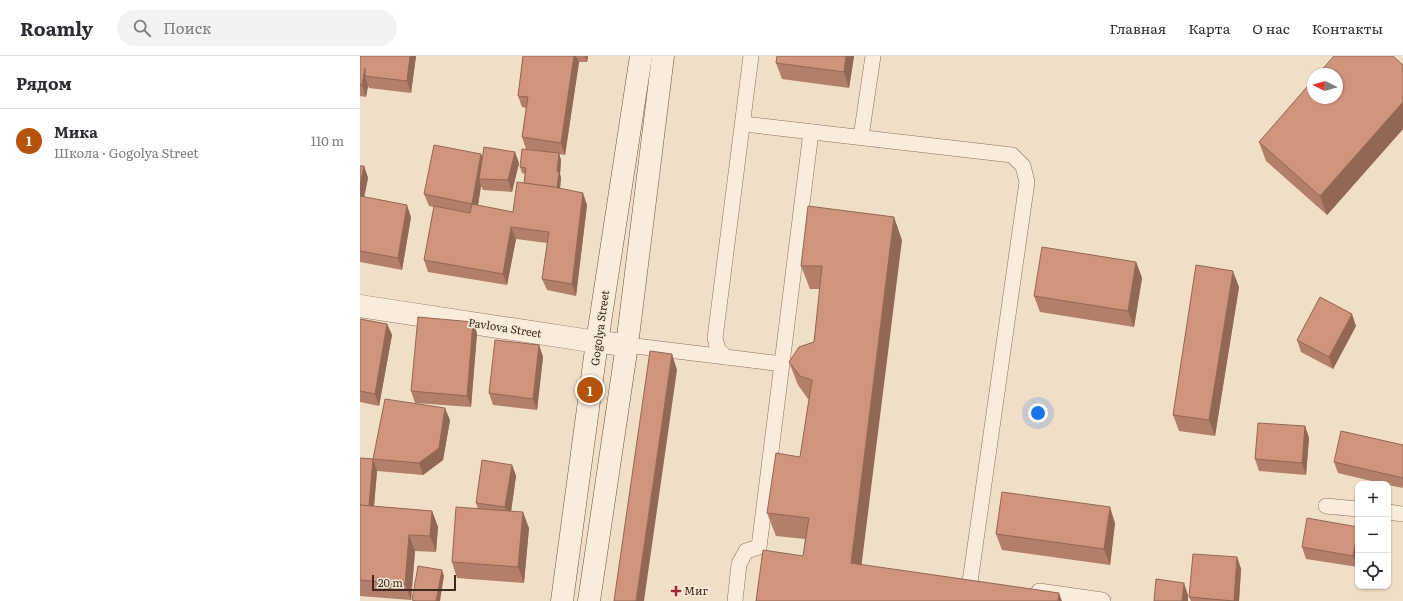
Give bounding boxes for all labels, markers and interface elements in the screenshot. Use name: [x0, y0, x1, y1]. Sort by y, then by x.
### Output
search box: [117, 10, 397, 46]
text: Roamly: [20, 14, 93, 42]
text: Поиск: [163, 16, 211, 39]
icon: search: [131, 17, 153, 39]
text: Главная: [1110, 18, 1166, 38]
text: Карта: [1188, 18, 1230, 38]
text: О нас: [1252, 18, 1290, 38]
text: Контакты: [1312, 18, 1383, 38]
north arrow: [1307, 68, 1343, 104]
text: Рядом: [16, 70, 72, 95]
text: Мика: [54, 120, 98, 143]
text: 1: [26, 131, 32, 150]
text: 110 m: [311, 131, 344, 150]
text: Школа · Gogolya Street: [54, 143, 199, 162]
street label: Gogolya Street: [586, 289, 612, 367]
street label: Pavlova Street: [467, 313, 544, 341]
pin: 1: [577, 375, 603, 405]
your location: [1028, 403, 1048, 423]
map controls: [1355, 481, 1391, 589]
button: +: [1355, 481, 1391, 517]
button: −: [1355, 517, 1391, 553]
button: locate: [1355, 553, 1391, 589]
scale bar: [372, 573, 456, 592]
text: 20 m: [378, 574, 403, 590]
place label: Миг: [684, 582, 709, 598]
marker: Миг: [671, 586, 681, 596]

